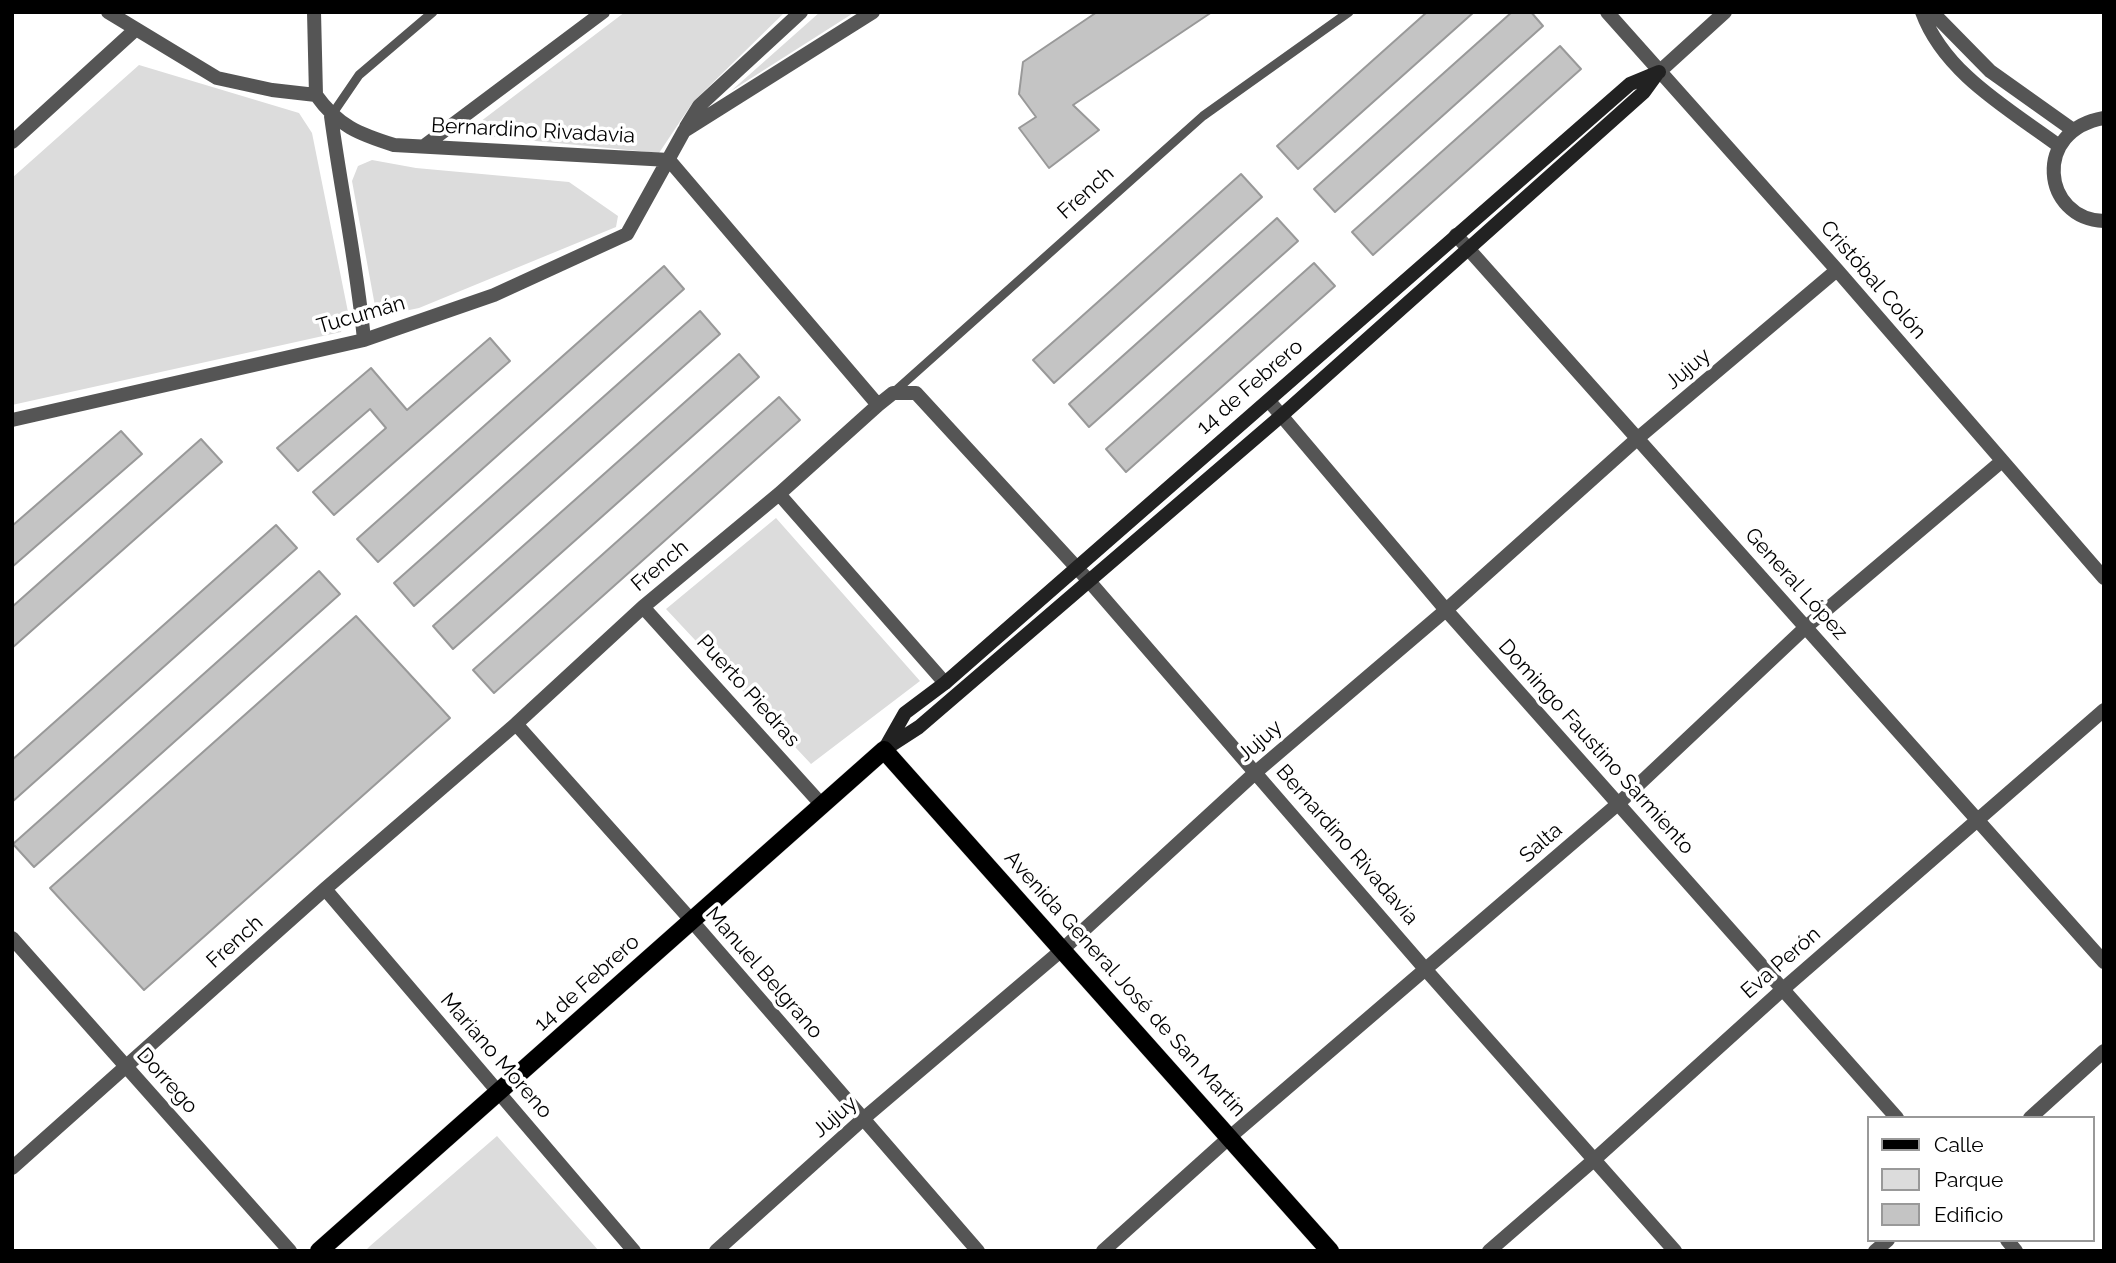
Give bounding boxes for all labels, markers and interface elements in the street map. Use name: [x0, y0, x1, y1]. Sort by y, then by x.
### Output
street label: Bernardino Rivadavia: [430, 113, 636, 149]
street label: French: [1053, 161, 1119, 225]
street label: Cristóbal Colón: [1815, 216, 1931, 344]
street label: Tucumán: [314, 290, 408, 340]
street label: 14 de Febrero: [1192, 334, 1308, 440]
street label: Jujuy: [1660, 343, 1716, 395]
street label: General López: [1739, 523, 1853, 645]
street label: French: [626, 535, 694, 597]
street label: Puerto Piedras: [691, 630, 805, 752]
street label: Domingo Faustino Sarmiento: [1493, 634, 1699, 860]
street label: Jujuy: [1232, 715, 1288, 767]
street label: Bernardino Rivadavia: [1271, 760, 1423, 930]
street label: Salta: [1514, 818, 1568, 868]
street label: Avenida General José de San Martín: [999, 846, 1251, 1122]
street label: Manuel Belgrano: [700, 902, 828, 1044]
street label: French: [202, 910, 268, 974]
street label: Eva Perón: [1736, 922, 1826, 1004]
street label: 14 de Febrero: [529, 929, 645, 1037]
street label: Mariano Moreno: [435, 988, 557, 1124]
street label: Dorrego: [131, 1043, 203, 1119]
street label: Jujuy: [807, 1091, 863, 1143]
legend: [1868, 1116, 2095, 1242]
text: Calle: [1934, 1132, 1984, 1157]
text: Parque: [1934, 1167, 2003, 1192]
text: Edificio: [1934, 1202, 2003, 1227]

